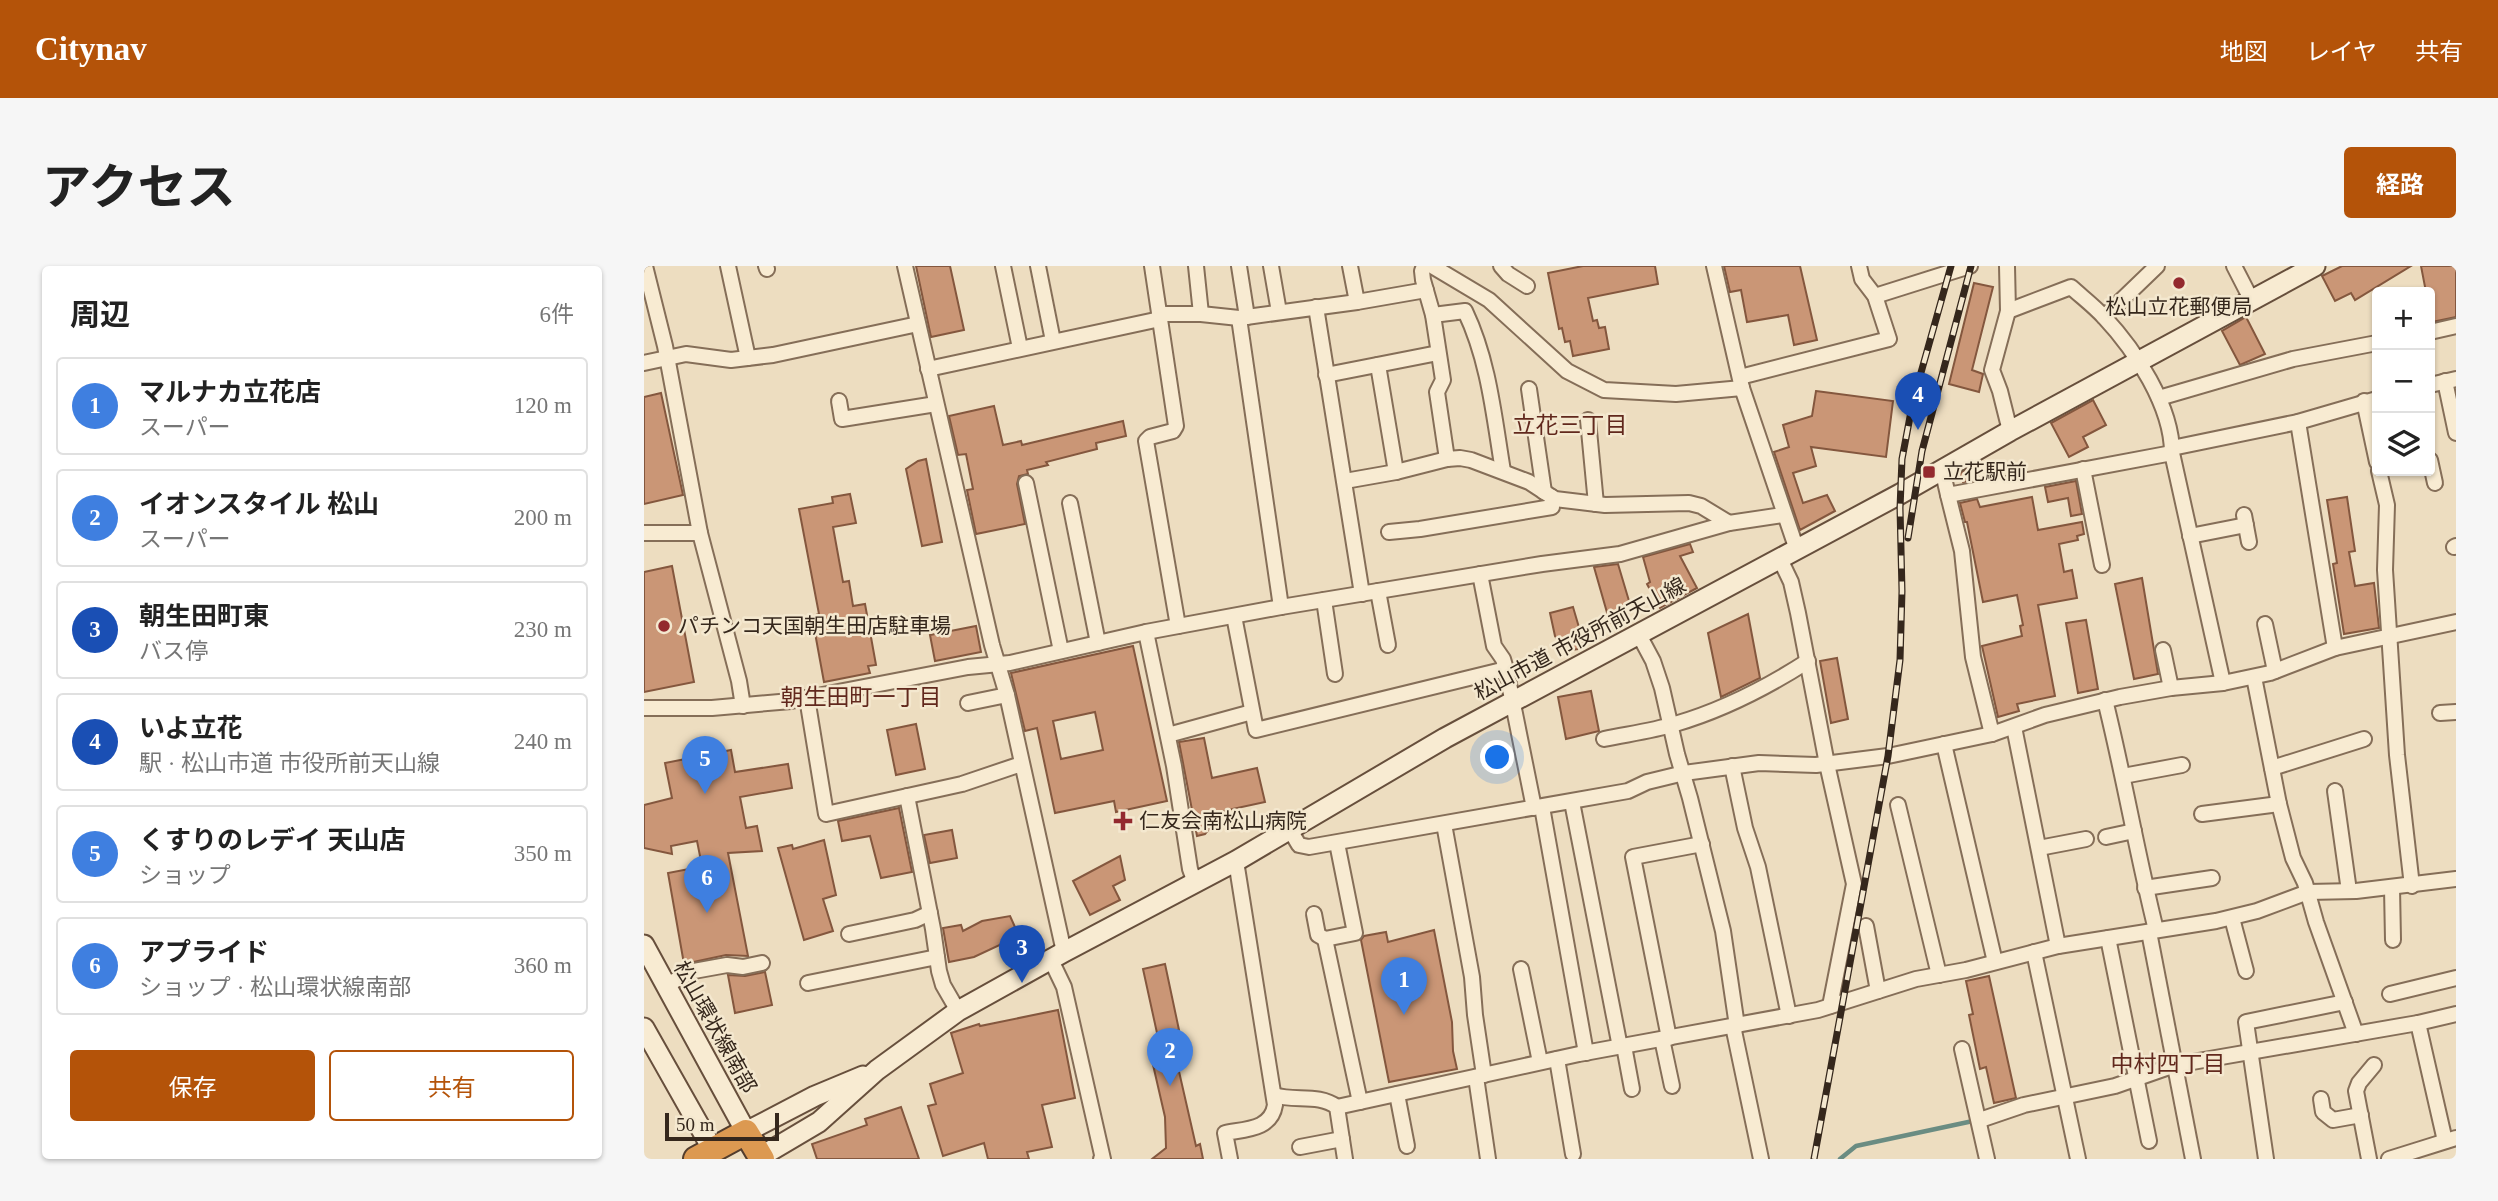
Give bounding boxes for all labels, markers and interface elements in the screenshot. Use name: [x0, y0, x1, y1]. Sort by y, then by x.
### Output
text: Citynav: [35, 31, 147, 67]
text: 地図: [2220, 39, 2268, 65]
text: レイヤ: [2306, 39, 2377, 65]
text: 共有: [2415, 39, 2463, 65]
button: 経路: [2344, 147, 2456, 218]
text: アクセス: [42, 160, 236, 215]
marker: 松山立花郵便局: [2171, 275, 2187, 291]
map controls: [2372, 287, 2435, 476]
button: +: [2372, 287, 2435, 350]
place label: 松山立花郵便局: [2106, 295, 2253, 319]
text: 周辺: [70, 298, 130, 331]
text: 6件: [540, 302, 574, 327]
button: −: [2372, 350, 2435, 413]
pin: 4: [1895, 372, 1941, 430]
text: マルナカ立花店: [139, 378, 321, 407]
text: 1: [89, 393, 101, 418]
text: 120 m: [514, 393, 572, 418]
district label: 立花三丁目: [1513, 413, 1628, 438]
button: layers: [2372, 413, 2435, 476]
text: スーパー: [139, 415, 231, 440]
place label: 立花駅前: [1943, 460, 2027, 484]
marker: 立花駅前: [1921, 464, 1937, 480]
text: イオンスタイル 松山: [139, 490, 379, 519]
text: 2: [89, 505, 101, 530]
text: 200 m: [514, 505, 572, 530]
text: スーパー: [139, 527, 231, 552]
street label: 松山市道 市役所前天山線: [1470, 573, 1690, 705]
text: 朝生田町東: [139, 602, 269, 631]
place label: パチンコ天国朝生田店駐車場: [678, 614, 951, 638]
text: 3: [89, 617, 101, 642]
text: 230 m: [514, 617, 572, 642]
marker: パチンコ天国朝生田店駐車場: [656, 618, 672, 634]
text: バス停: [139, 639, 208, 664]
district label: 朝生田町一丁目: [781, 685, 942, 710]
text: いよ立花: [139, 714, 242, 743]
text: 4: [89, 729, 101, 754]
text: 240 m: [514, 729, 572, 754]
pin: 5: [682, 736, 728, 794]
your location: [1480, 740, 1514, 774]
text: 駅 · 松山市道 市役所前天山線: [139, 751, 440, 776]
place label: 仁友会南松山病院: [1139, 809, 1307, 833]
marker: 仁友会南松山病院: [1113, 811, 1133, 831]
text: くすりのレデイ 天山店: [139, 826, 406, 855]
text: 5: [89, 841, 101, 866]
text: 350 m: [514, 841, 572, 866]
pin: 6: [684, 855, 730, 913]
text: ショップ: [139, 863, 231, 888]
pin: 3: [999, 925, 1045, 983]
text: アプライド: [139, 938, 269, 967]
text: 6: [89, 953, 101, 978]
text: 360 m: [514, 953, 572, 978]
street label: 松山環状線南部: [669, 957, 761, 1097]
pin: 1: [1381, 957, 1427, 1015]
text: ショップ · 松山環状線南部: [139, 975, 411, 1000]
pin: 2: [1147, 1028, 1193, 1086]
button: 保存: [70, 1050, 315, 1121]
button: 共有: [329, 1050, 574, 1121]
district label: 中村四丁目: [2111, 1052, 2226, 1077]
scale bar: [665, 1110, 779, 1142]
text: 50 m: [676, 1114, 715, 1135]

